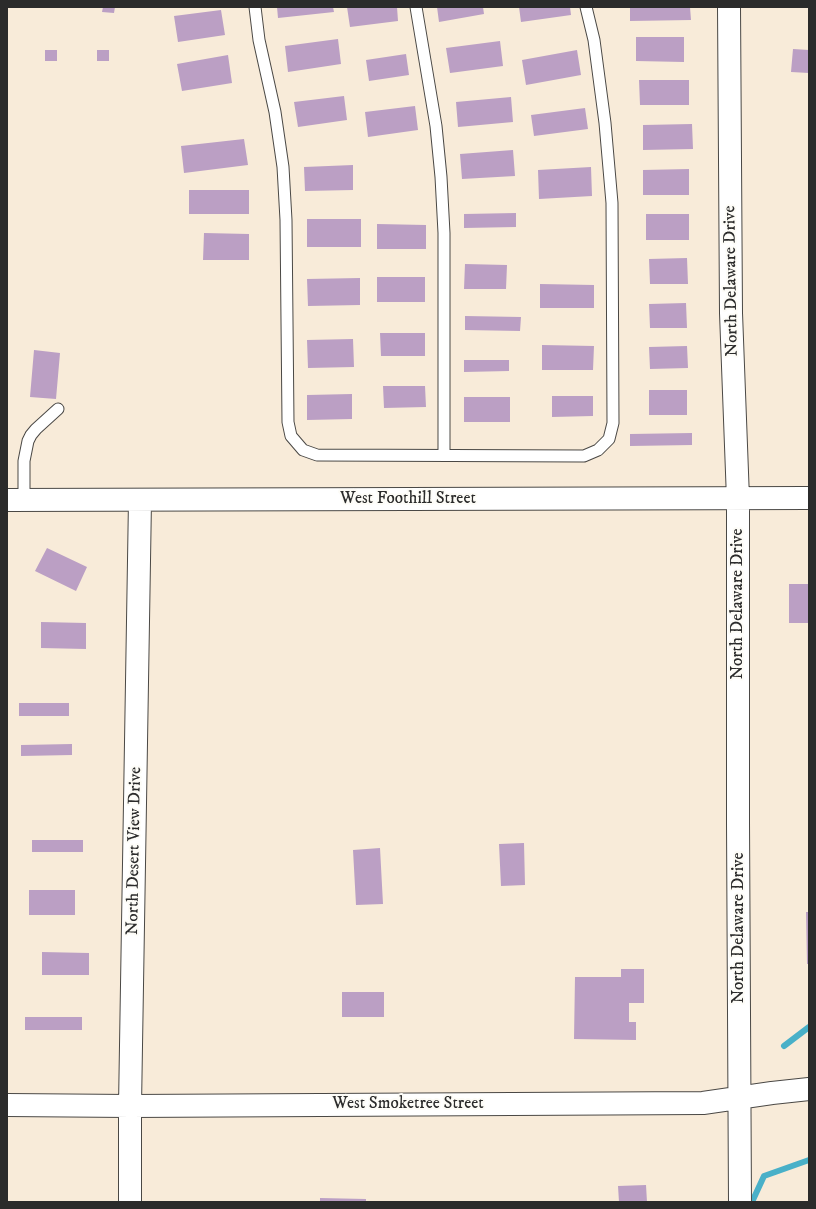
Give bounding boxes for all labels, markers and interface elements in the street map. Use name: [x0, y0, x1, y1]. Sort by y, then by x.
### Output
street label: North Delaware Drive: [720, 205, 744, 357]
street label: West Foothill Street: [340, 489, 476, 509]
street label: North Delaware Drive: [728, 528, 748, 680]
street label: North Desert View Drive: [123, 767, 147, 935]
street label: North Delaware Drive: [729, 852, 749, 1004]
street label: West Smoketree Street: [332, 1094, 484, 1114]

